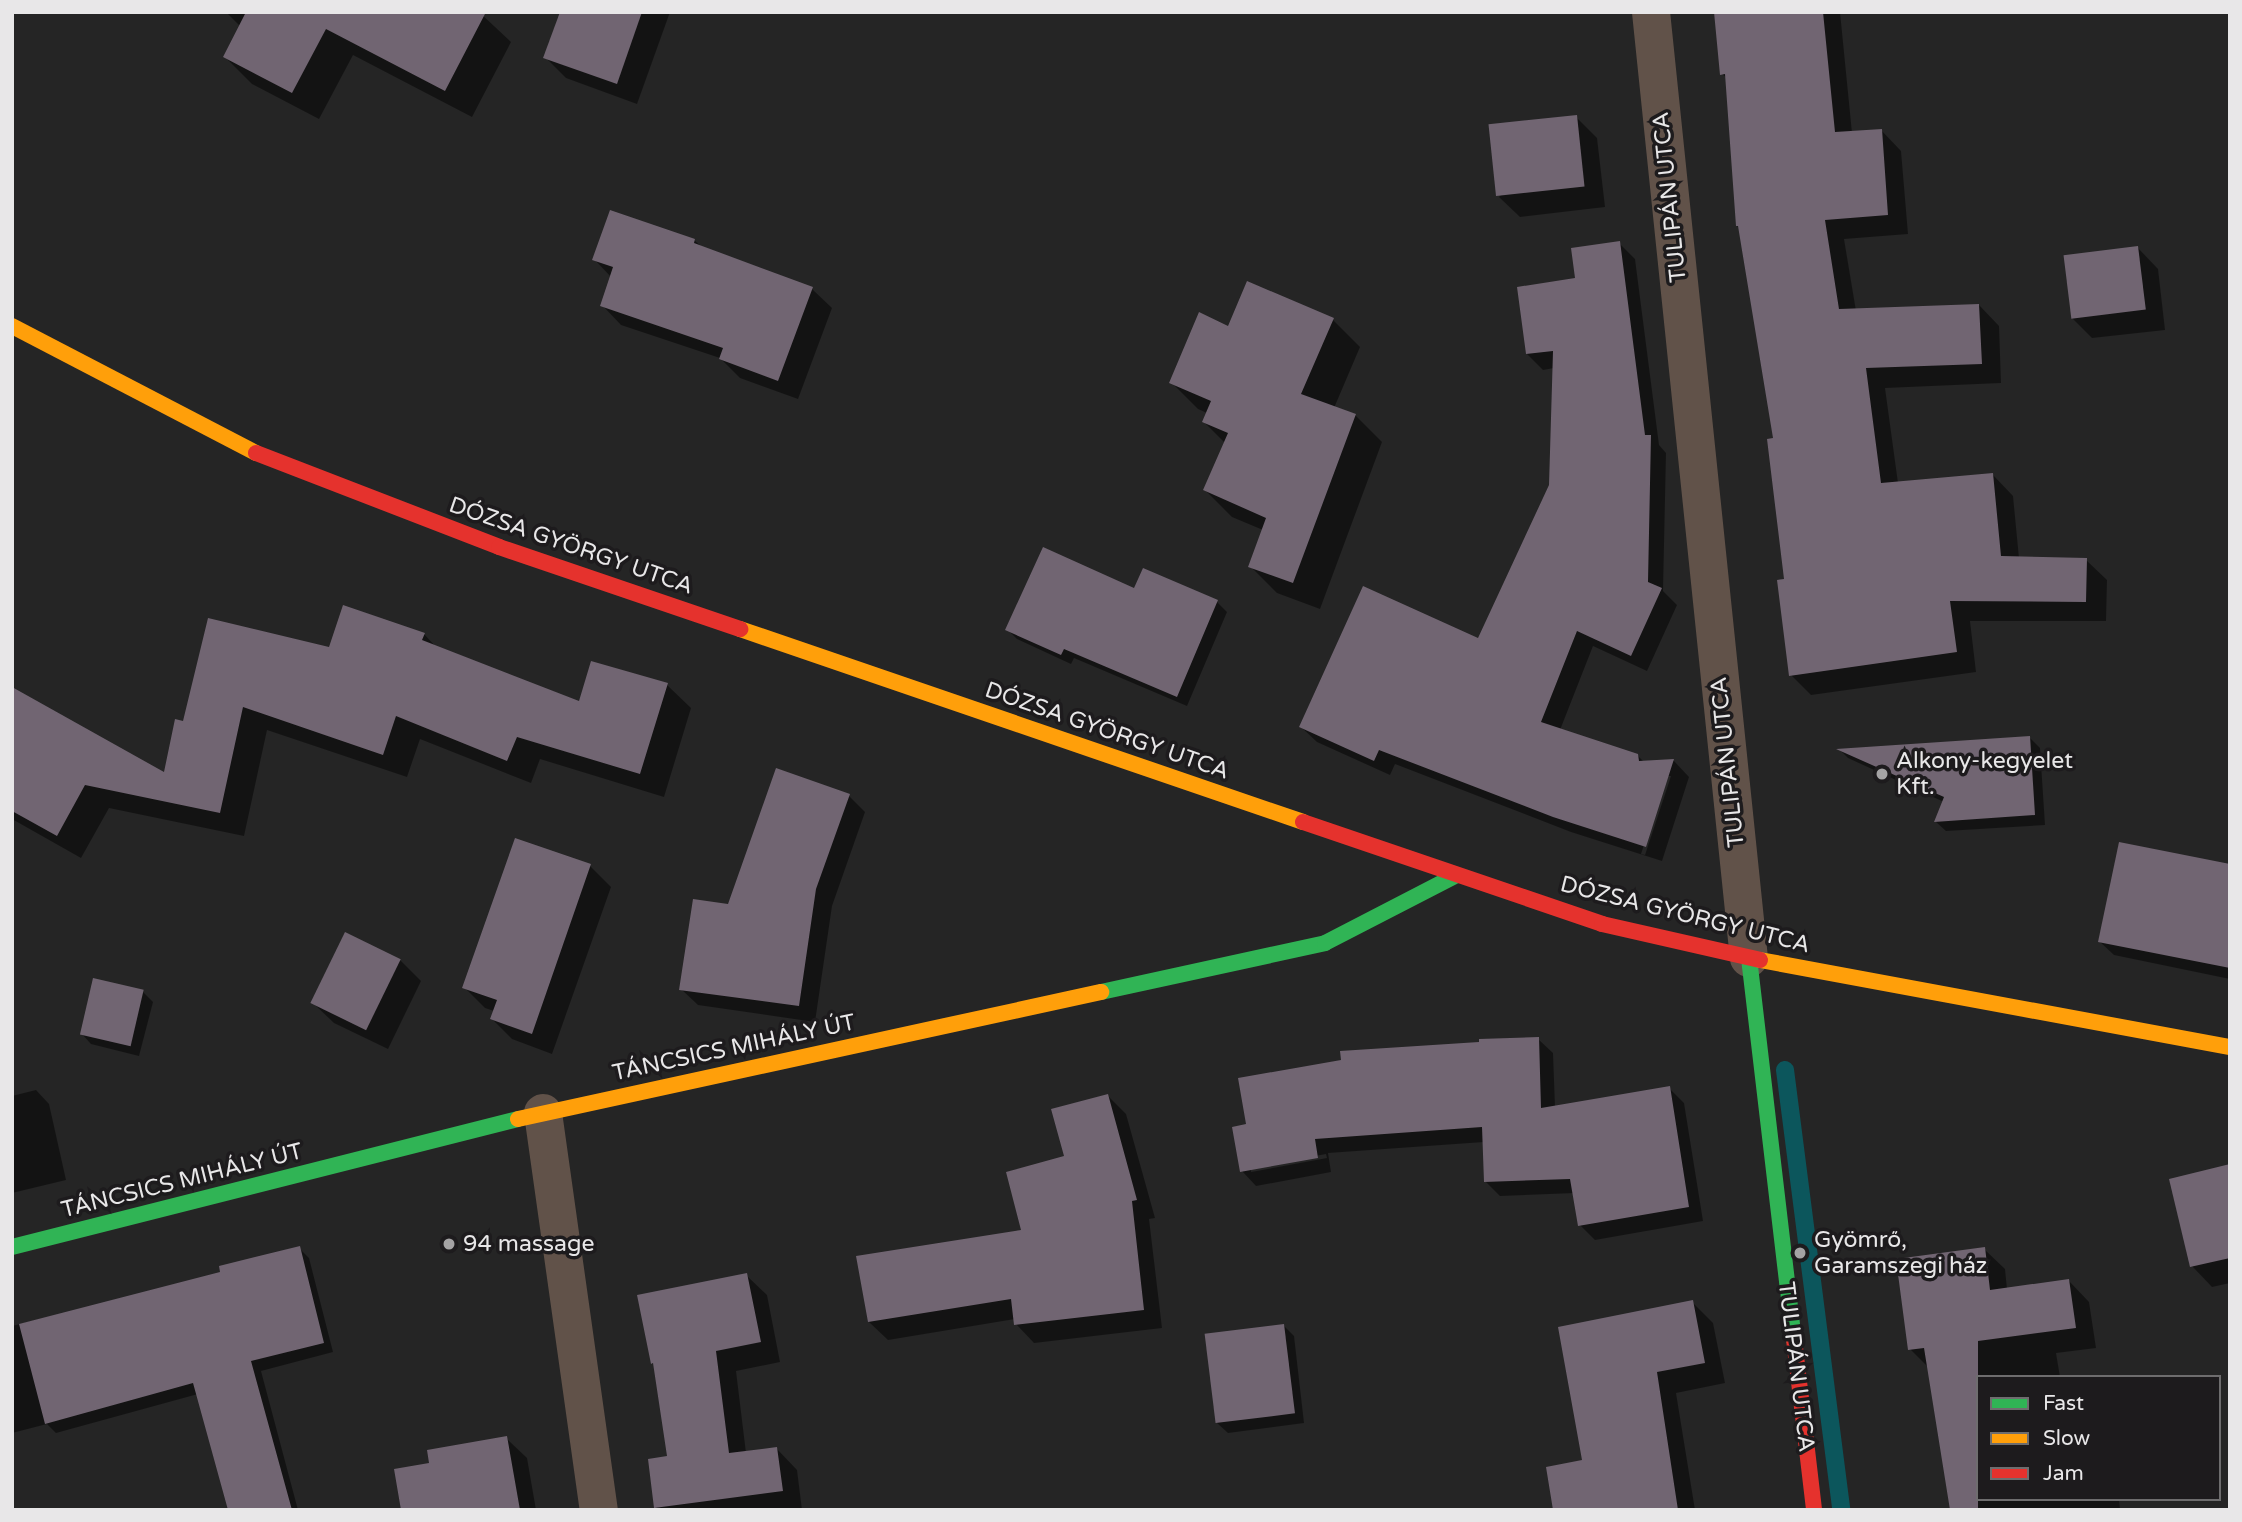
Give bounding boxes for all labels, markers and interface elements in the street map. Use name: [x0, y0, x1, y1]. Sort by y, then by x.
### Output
street label: TULIPÁN UTCA: [1647, 110, 1693, 284]
street label: DÓZSA GYÖRGY UTCA: [445, 491, 697, 601]
street label: TULIPÁN UTCA: [1705, 675, 1751, 849]
street label: DÓZSA GYÖRGY UTCA: [981, 676, 1233, 786]
place label: Alkony-kegyelet Kft.: [1896, 747, 2073, 801]
marker: Alkony-kegyelet Kft.: [1874, 766, 1890, 782]
street label: DÓZSA GYÖRGY UTCA: [1557, 871, 1813, 959]
street label: TÁNCSICS MIHÁLY ÚT: [610, 1009, 858, 1087]
street label: TÁNCSICS MIHÁLY ÚT: [59, 1138, 305, 1224]
place label: Gyömrő, Garamszegi ház: [1814, 1226, 1987, 1280]
place label: 94 massage: [463, 1230, 594, 1258]
marker: 94 massage: [441, 1236, 457, 1252]
marker: Gyömrő, Garamszegi ház: [1792, 1245, 1808, 1261]
street label: TULIPÁN UTCA: [1772, 1280, 1820, 1454]
legend: [1976, 1375, 2221, 1501]
text: Fast: [2043, 1391, 2084, 1416]
text: Slow: [2043, 1426, 2090, 1451]
text: Jam: [2043, 1461, 2084, 1486]

